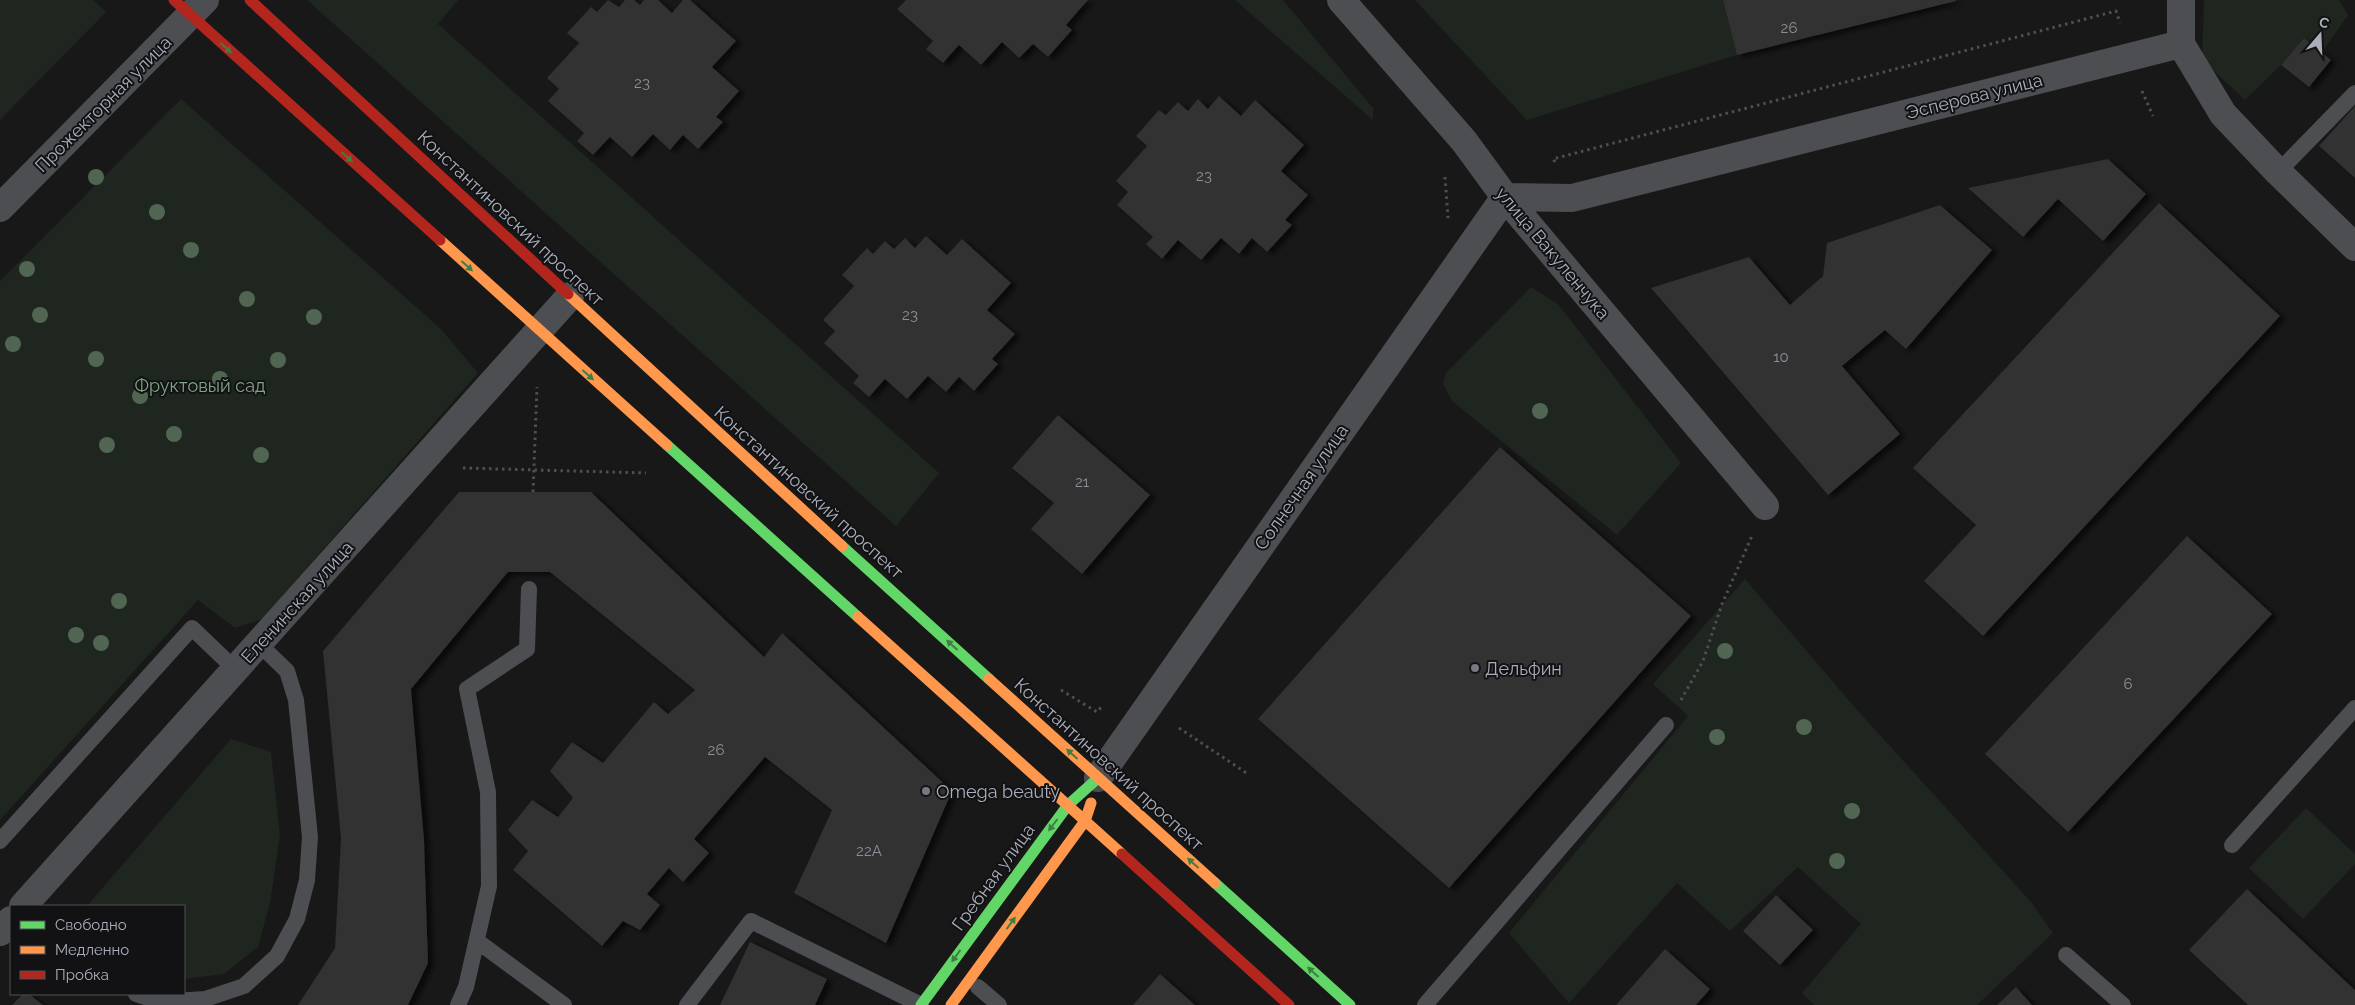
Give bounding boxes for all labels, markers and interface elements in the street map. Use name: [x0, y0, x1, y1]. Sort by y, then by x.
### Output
north arrow: [2295, 10, 2345, 60]
text: С: [2317, 14, 2332, 32]
house number: 26: [1781, 19, 1797, 37]
street label: Прожекторная улица: [31, 32, 175, 176]
one-way arrow: [220, 42, 232, 54]
street label: Эсперова улица: [1904, 69, 2044, 123]
house number: 23: [634, 74, 650, 92]
street label: Константиновский проспект: [414, 126, 609, 310]
one-way arrow: [340, 151, 352, 163]
house number: 23: [1196, 167, 1212, 185]
street label: улица Вакуленчука: [1492, 183, 1614, 323]
one-way arrow: [461, 261, 474, 272]
house number: 23: [902, 306, 918, 324]
house number: 10: [1773, 348, 1789, 366]
one-way arrow: [582, 369, 594, 381]
park label: Фруктовый сад: [135, 375, 265, 396]
street label: Константиновский проспект: [710, 402, 908, 583]
street label: Солнечная улица: [1250, 420, 1352, 554]
house number: 21: [1075, 473, 1090, 491]
street label: Еленинская улица: [237, 537, 357, 667]
one-way arrow: [946, 639, 958, 651]
place label: Дельфин: [1485, 658, 1562, 679]
marker: Дельфин: [1469, 662, 1481, 674]
street label: Константиновский проспект: [1010, 674, 1208, 855]
house number: 6: [2123, 675, 2133, 693]
house number: 26: [708, 741, 724, 759]
one-way arrow: [1067, 748, 1079, 760]
place label: Omega beauty: [936, 781, 1060, 802]
marker: Omega beauty: [920, 785, 932, 797]
one-way arrow: [1047, 818, 1058, 831]
street label: Гребная улица: [947, 820, 1039, 934]
house number: 22А: [856, 842, 882, 860]
one-way arrow: [1187, 857, 1199, 869]
legend: [10, 905, 185, 995]
text: Свободно: [55, 916, 127, 934]
one-way arrow: [1006, 916, 1016, 930]
text: Медленно: [55, 941, 129, 959]
one-way arrow: [951, 949, 961, 963]
text: Пробка: [55, 966, 109, 984]
one-way arrow: [1308, 966, 1320, 978]

